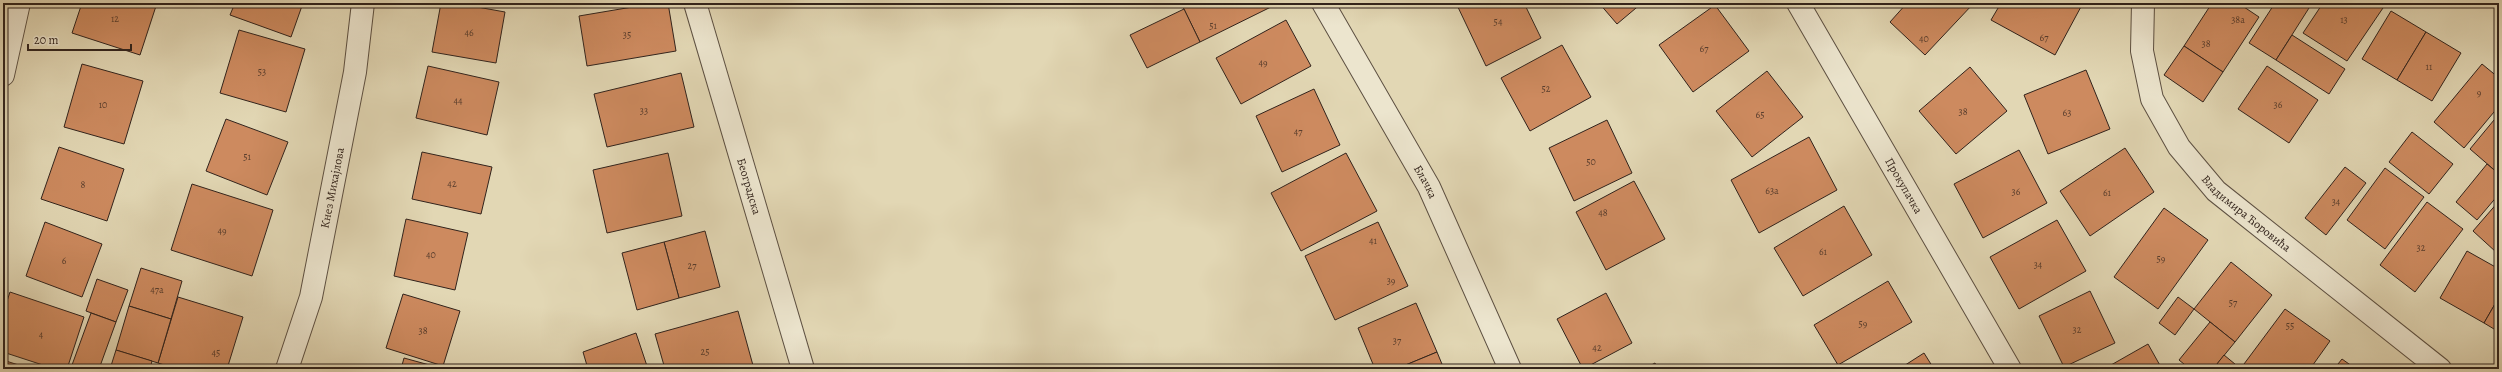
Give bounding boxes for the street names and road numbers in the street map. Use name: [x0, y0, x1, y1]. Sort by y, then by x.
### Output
street label: Кнез Михајлова: [317, 146, 348, 230]
street label: Прокупачка: [1881, 155, 1927, 217]
street label: Београдска: [733, 156, 765, 217]
street label: Блачка: [1410, 162, 1441, 201]
street label: Владимира Ћоровића: [2198, 172, 2295, 256]

